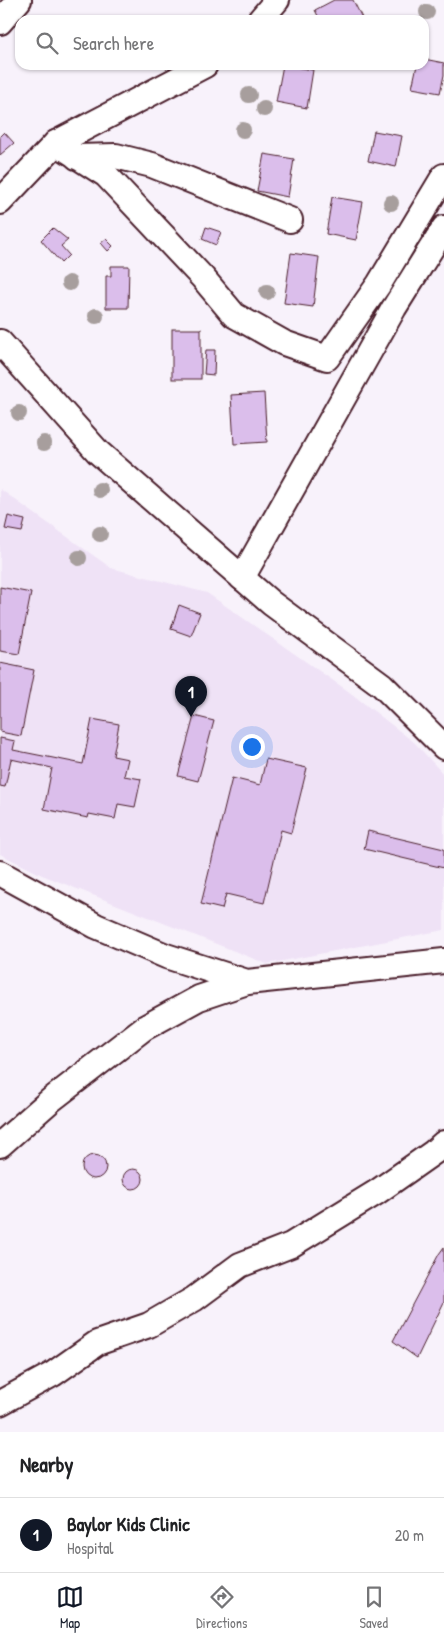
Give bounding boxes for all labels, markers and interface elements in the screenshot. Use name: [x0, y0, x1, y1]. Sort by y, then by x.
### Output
search box: [15, 15, 429, 70]
icon: search: [33, 29, 61, 57]
text: Search here: [73, 30, 154, 56]
pin: 1: [175, 676, 207, 717]
your location: [239, 734, 265, 760]
text: Nearby: [20, 1450, 73, 1479]
text: Baylor Kids Clinic: [67, 1511, 190, 1537]
text: 1: [33, 1524, 39, 1546]
text: 20 m: [395, 1524, 424, 1546]
text: Hospital: [67, 1537, 114, 1559]
tab: Map: [56, 1583, 84, 1632]
tab: Directions: [196, 1583, 247, 1632]
tab: Saved: [359, 1583, 388, 1632]

